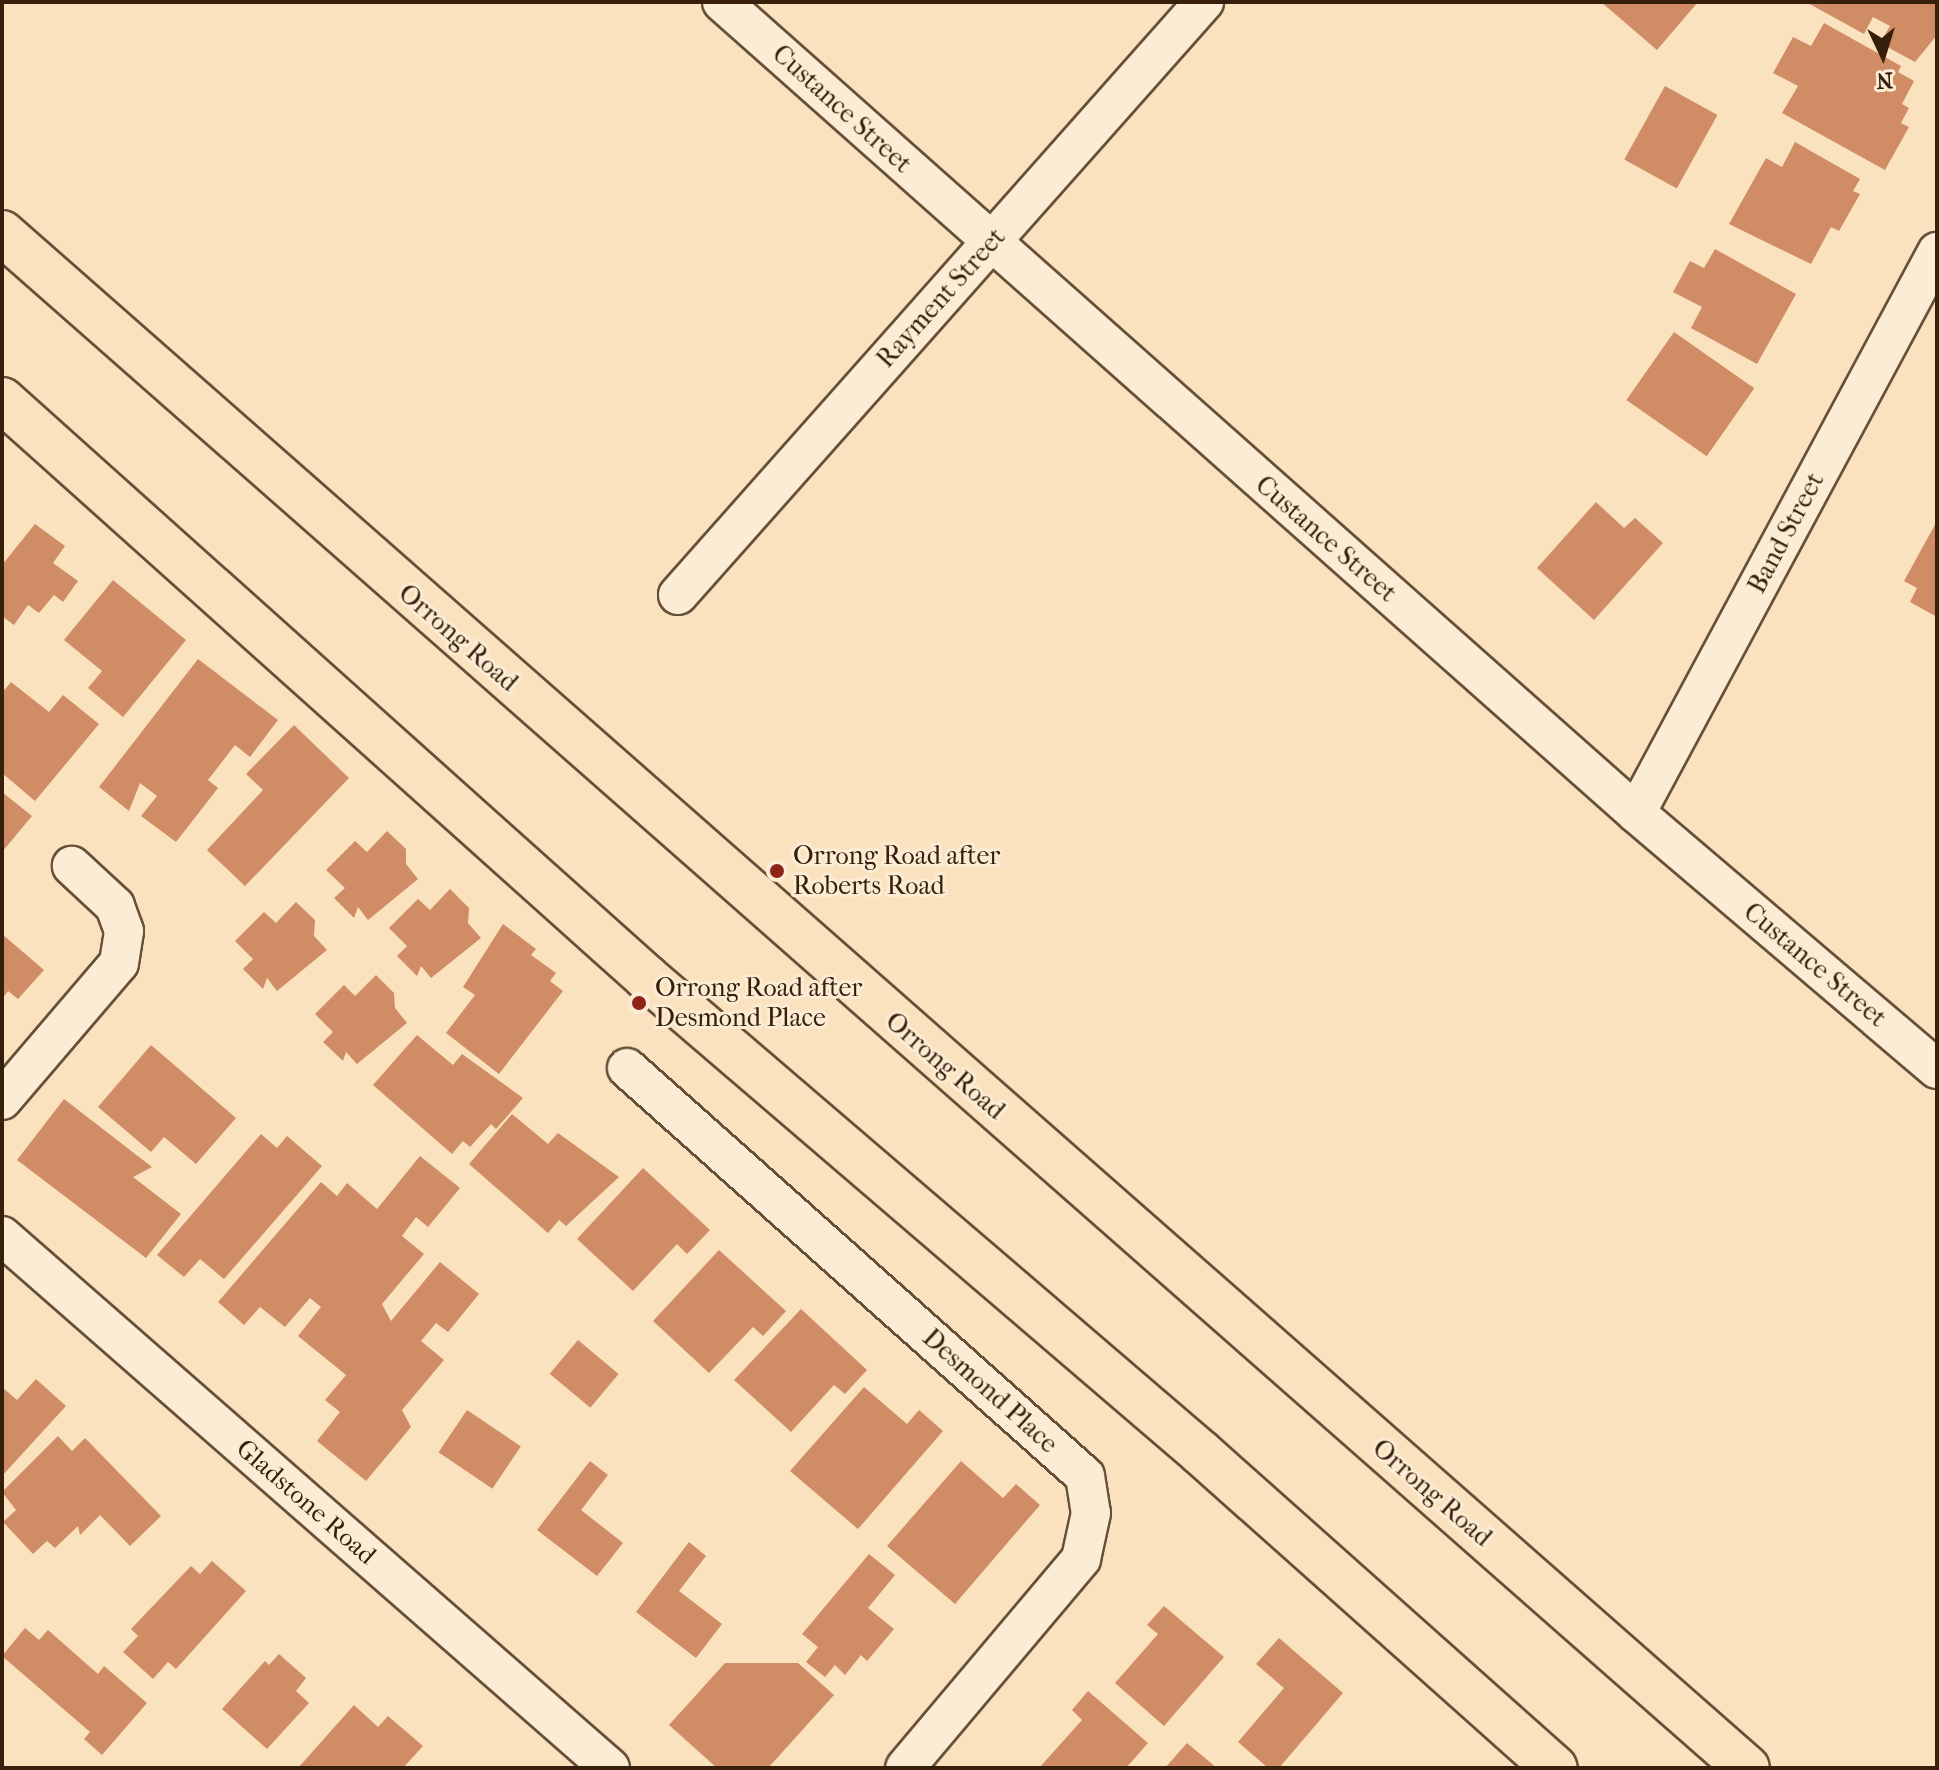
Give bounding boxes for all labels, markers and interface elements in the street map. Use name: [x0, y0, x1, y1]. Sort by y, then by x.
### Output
north arrow: [1843, 16, 1923, 96]
street label: Custance Street: [766, 38, 918, 180]
text: N: [1875, 66, 1894, 93]
street label: Rayment Street: [870, 222, 1012, 374]
street label: Band Street: [1741, 467, 1831, 599]
street label: Custance Street: [1249, 469, 1403, 609]
street label: Orrong Road: [392, 578, 524, 698]
place label: Orrong Road after Roberts Road: [793, 840, 1000, 902]
marker: Orrong Road after Roberts Road: [768, 862, 786, 880]
street label: Custance Street: [1737, 896, 1893, 1034]
place label: Orrong Road after Desmond Place: [655, 972, 862, 1034]
marker: Orrong Road after Desmond Place: [630, 994, 648, 1012]
street label: Orrong Road: [879, 1006, 1011, 1126]
street label: Desmond Place: [916, 1322, 1064, 1460]
street label: Gladstone Road: [230, 1433, 382, 1571]
street label: Orrong Road: [1366, 1433, 1498, 1553]

